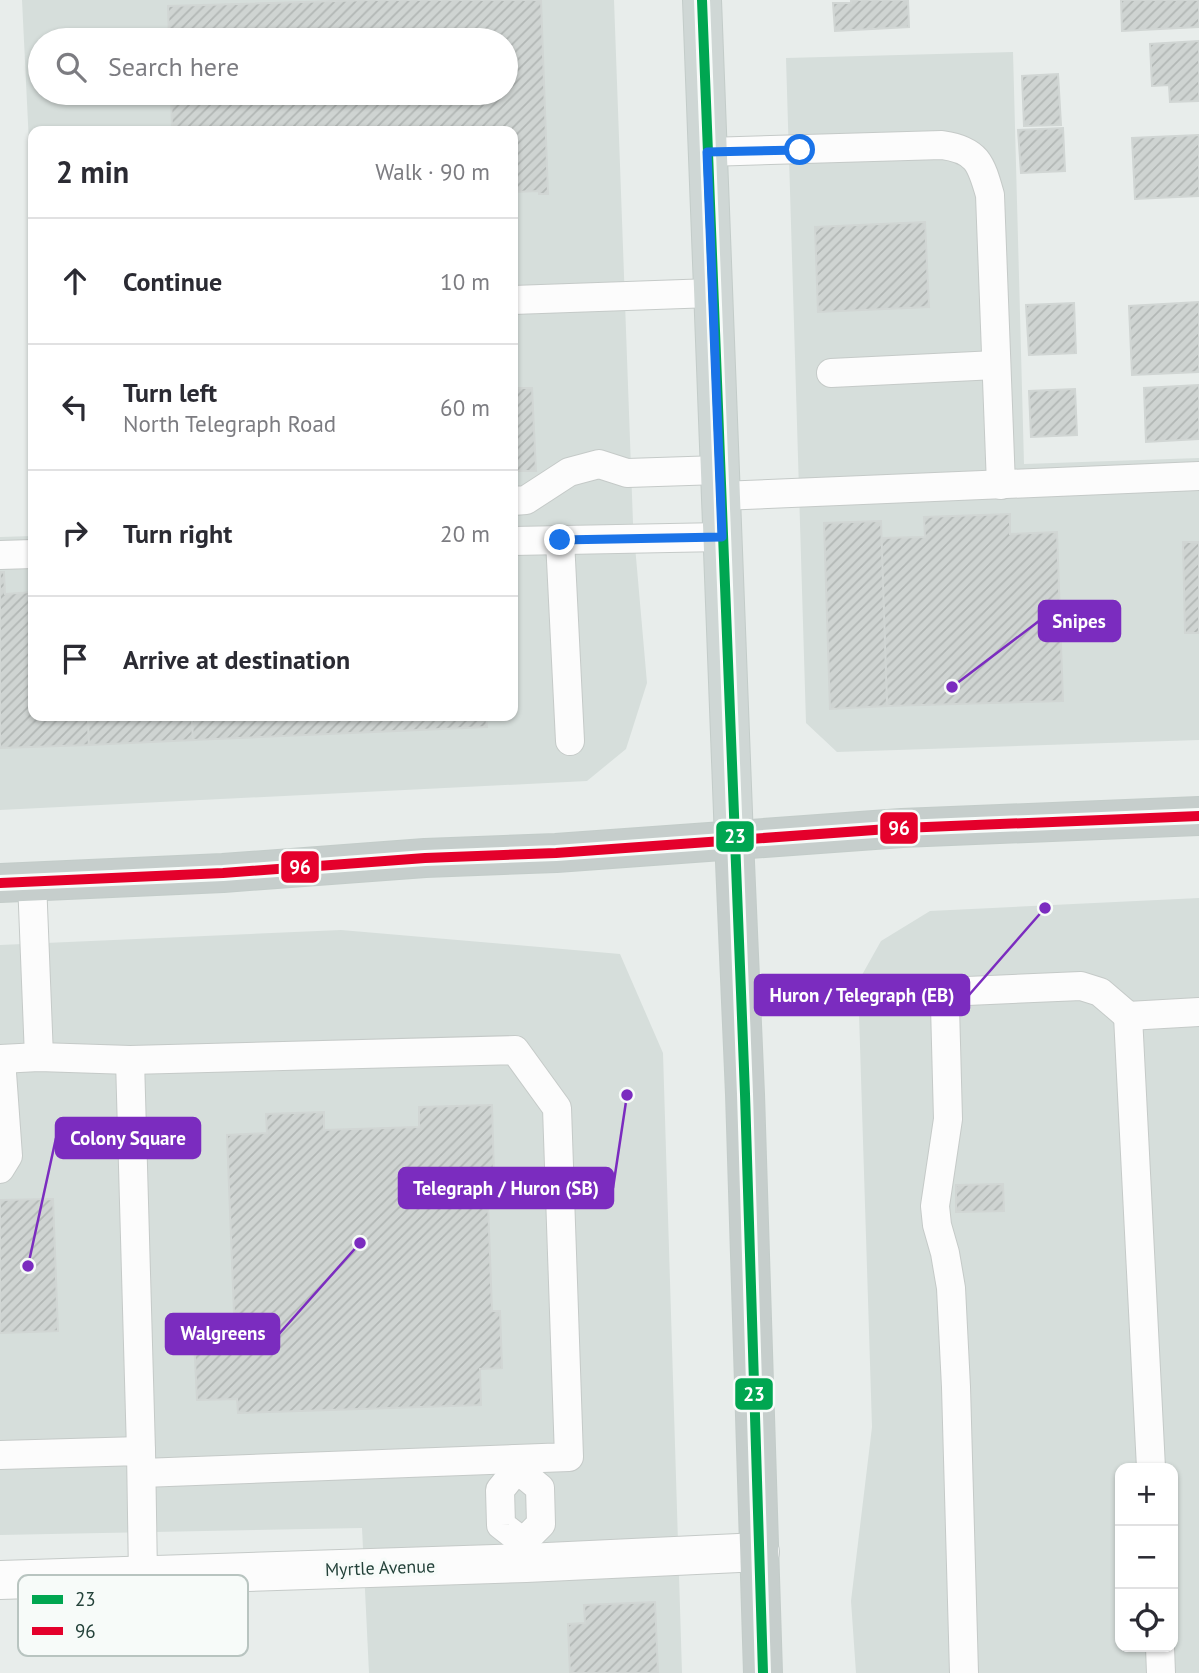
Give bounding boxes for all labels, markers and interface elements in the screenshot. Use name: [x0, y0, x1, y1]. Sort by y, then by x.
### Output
search box: [28, 28, 518, 105]
icon: search: [52, 48, 90, 86]
text: Search here: [108, 50, 239, 83]
route start: [784, 134, 815, 165]
text: 2 min: [56, 152, 129, 191]
text: Walk · 90 m: [375, 157, 490, 186]
icon: ahead: [56, 262, 94, 300]
text: Continue: [123, 265, 222, 298]
text: 10 m: [440, 267, 490, 296]
text: Turn left: [123, 376, 217, 409]
icon: left: [56, 388, 94, 426]
text: 60 m: [440, 393, 490, 422]
text: North Telegraph Road: [123, 409, 336, 438]
icon: right: [56, 514, 94, 552]
text: Turn right: [123, 517, 232, 550]
text: 20 m: [440, 519, 490, 548]
route end: [544, 524, 575, 555]
callout: Snipes: [1039, 601, 1120, 641]
text: Snipes: [1052, 609, 1106, 633]
icon: arrive: [56, 640, 94, 678]
text: Arrive at destination: [123, 643, 350, 676]
line badge: 96: [879, 811, 919, 845]
text: 96: [888, 816, 910, 840]
line badge: 23: [715, 820, 755, 853]
text: 23: [724, 824, 746, 848]
line badge: 96: [280, 850, 320, 884]
text: 96: [289, 855, 311, 879]
callout: Huron / Telegraph (EB): [755, 975, 969, 1015]
text: Huron / Telegraph (EB): [770, 983, 954, 1007]
callout: Colony Square: [56, 1118, 200, 1158]
text: Colony Square: [70, 1126, 186, 1150]
callout: Telegraph / Huron (SB): [399, 1168, 613, 1208]
text: Telegraph / Huron (SB): [413, 1176, 599, 1200]
callout: Walgreens: [166, 1314, 279, 1354]
text: Walgreens: [181, 1321, 265, 1345]
line badge: 23: [734, 1377, 774, 1411]
text: 23: [743, 1382, 765, 1406]
map controls: [1115, 1463, 1178, 1652]
button: +: [1115, 1463, 1178, 1526]
button: −: [1115, 1526, 1178, 1589]
street label: Myrtle Avenue: [324, 1554, 435, 1581]
legend: [18, 1575, 248, 1656]
text: 23: [75, 1587, 96, 1611]
button: locate: [1115, 1589, 1178, 1652]
text: 96: [75, 1619, 96, 1643]

